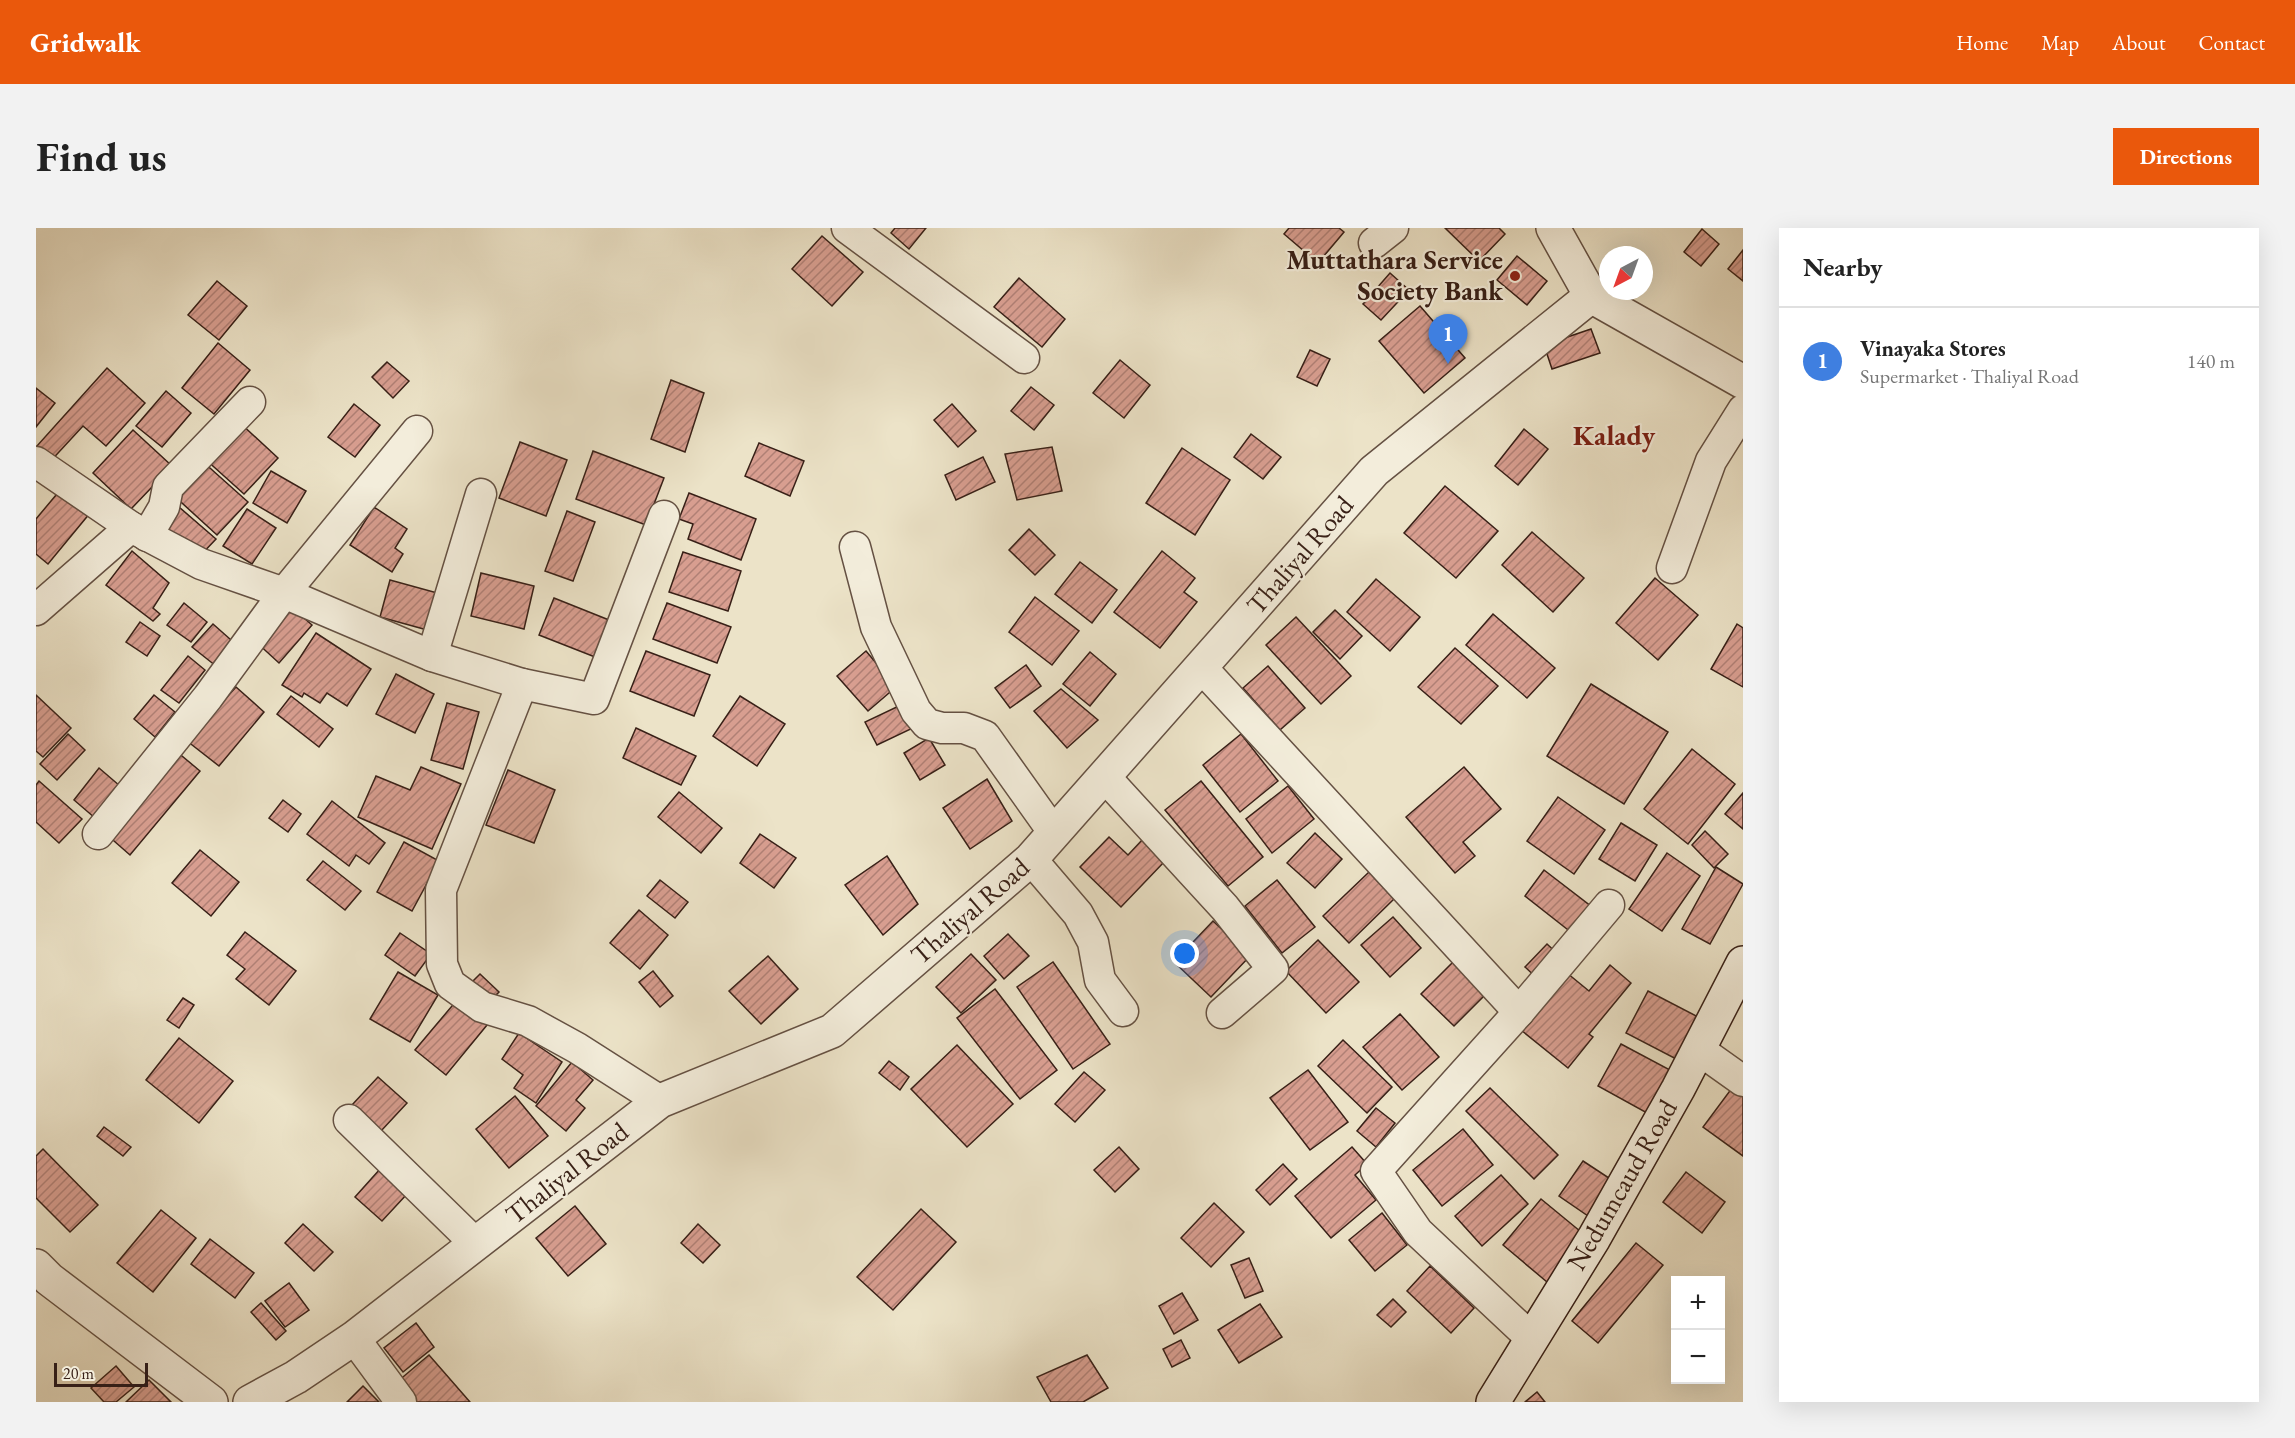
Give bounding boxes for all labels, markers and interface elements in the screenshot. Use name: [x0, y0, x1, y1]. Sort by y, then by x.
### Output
text: Gridwalk: [30, 24, 141, 60]
text: Home: [1956, 29, 2008, 56]
text: Map: [2041, 29, 2079, 56]
text: About: [2112, 29, 2165, 56]
text: Contact: [2198, 29, 2265, 56]
button: Directions: [2113, 128, 2259, 185]
text: Find us: [36, 129, 167, 184]
place label: Muttathara Service Society Bank: [1286, 242, 1504, 308]
north arrow: [1599, 246, 1653, 300]
text: Nearby: [1803, 250, 1883, 284]
marker: Muttathara Service Society Bank: [1508, 269, 1522, 283]
pin: 1: [1428, 314, 1468, 364]
text: Vinayaka Stores: [1860, 334, 2006, 363]
text: 1: [1817, 348, 1828, 374]
text: 140 m: [2187, 348, 2235, 374]
text: Supermarket · Thaliyal Road: [1860, 363, 2079, 389]
district label: Kalady: [1573, 417, 1656, 453]
street label: Thaliyal Road: [1238, 488, 1361, 621]
street label: Thaliyal Road: [903, 849, 1037, 972]
your location: [1170, 939, 1199, 968]
street label: Nedumcaud Road: [1558, 1093, 1685, 1277]
street label: Thaliyal Road: [498, 1114, 635, 1231]
map controls: [1671, 1276, 1725, 1384]
button: +: [1671, 1276, 1725, 1330]
button: −: [1671, 1330, 1725, 1384]
scale bar: [54, 1360, 148, 1388]
text: 20 m: [63, 1363, 94, 1384]

